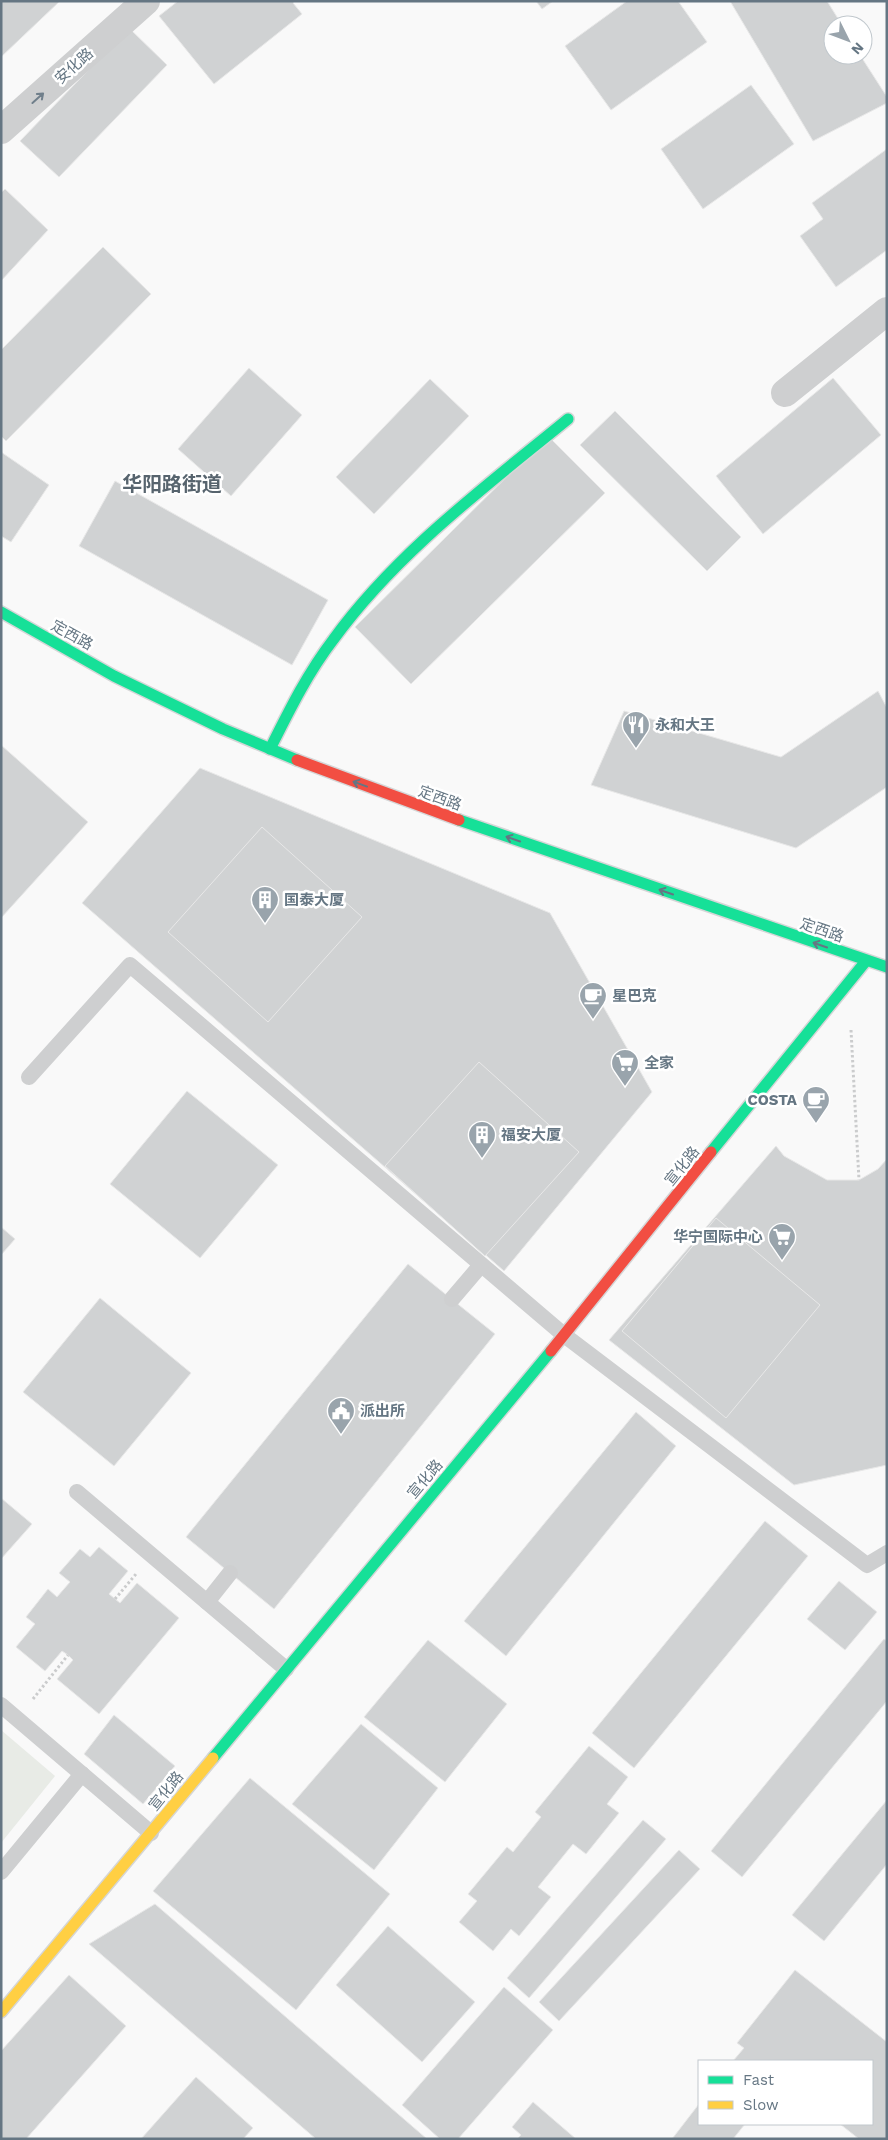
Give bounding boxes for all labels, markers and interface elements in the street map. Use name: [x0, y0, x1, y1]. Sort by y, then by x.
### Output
north arrow: [823, 15, 873, 65]
text: N: [848, 39, 867, 58]
street label: 安化路: [51, 44, 97, 88]
one-way arrow: [31, 92, 44, 104]
district label: 华阳路街道: [122, 472, 222, 496]
street label: 定西路: [48, 616, 96, 654]
restaurant icon: 永和大王: [621, 710, 651, 749]
place label: 永和大王: [655, 716, 715, 734]
one-way arrow: [352, 779, 367, 788]
street label: 定西路: [416, 782, 464, 814]
one-way arrow: [505, 834, 521, 843]
building icon: 国泰大厦: [250, 885, 280, 924]
one-way arrow: [659, 887, 674, 896]
place label: 国泰大厦: [284, 891, 344, 909]
street label: 定西路: [798, 914, 846, 946]
one-way arrow: [813, 940, 828, 949]
cafe icon: 星巴克: [578, 981, 608, 1020]
place label: 星巴克: [612, 987, 657, 1005]
supermarket icon: 全家: [610, 1048, 640, 1087]
place label: 全家: [644, 1054, 674, 1072]
cafe icon: COSTA: [801, 1085, 831, 1124]
place label: COSTA: [748, 1091, 798, 1109]
building icon: 福安大厦: [467, 1120, 497, 1159]
place label: 福安大厦: [501, 1126, 561, 1144]
street label: 宣化路: [661, 1143, 703, 1189]
supermarket icon: 华宁国际中心: [767, 1222, 797, 1261]
place label: 华宁国际中心: [673, 1228, 763, 1246]
public building icon: 派出所: [326, 1396, 356, 1435]
place label: 派出所: [360, 1402, 405, 1420]
street label: 宣化路: [404, 1456, 446, 1502]
street label: 宣化路: [145, 1768, 187, 1814]
legend: [698, 2060, 873, 2125]
text: Fast: [743, 2071, 775, 2089]
text: Slow: [743, 2096, 779, 2114]

